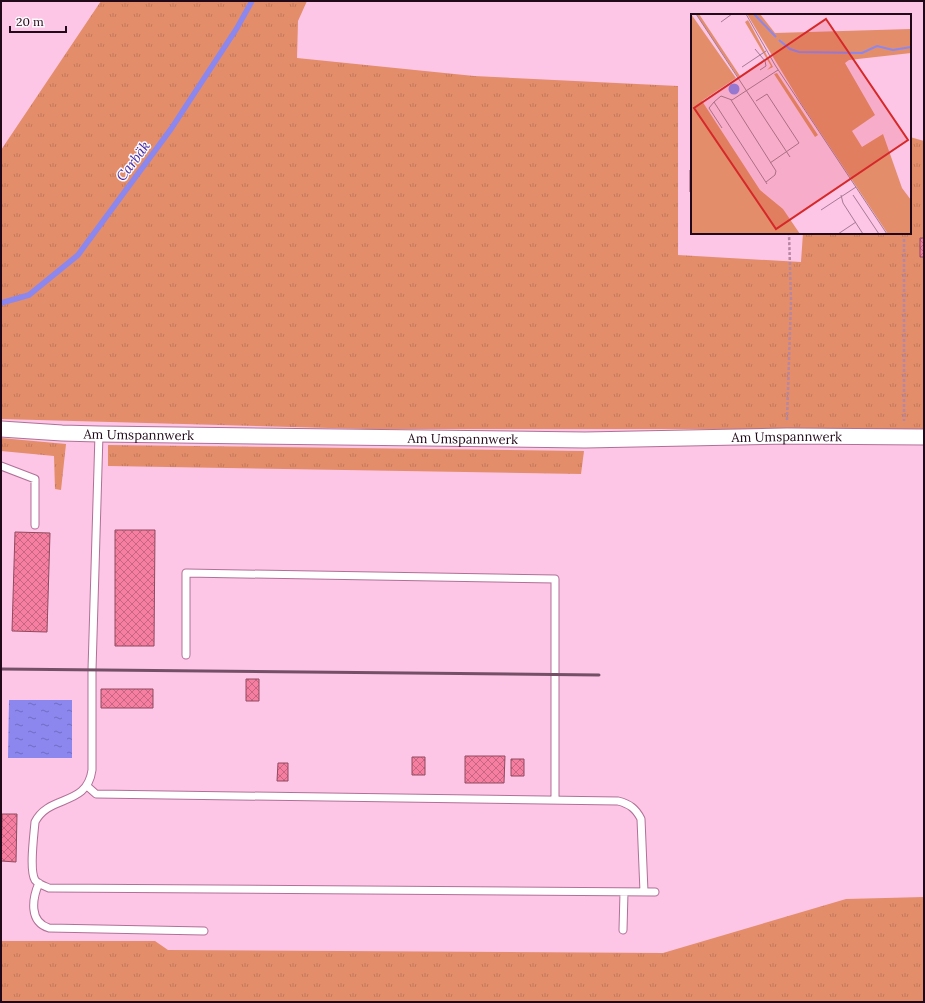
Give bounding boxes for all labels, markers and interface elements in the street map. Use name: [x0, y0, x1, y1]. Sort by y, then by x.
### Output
scale bar: [10, 8, 66, 34]
text: 20 m: [16, 14, 44, 29]
inset map: [691, 14, 911, 234]
water label: Carbäk: [112, 137, 154, 185]
street label: Am Umspannwerk: [82, 426, 194, 444]
street label: Am Umspannwerk: [730, 428, 842, 446]
street label: Am Umspannwerk: [406, 430, 518, 448]

